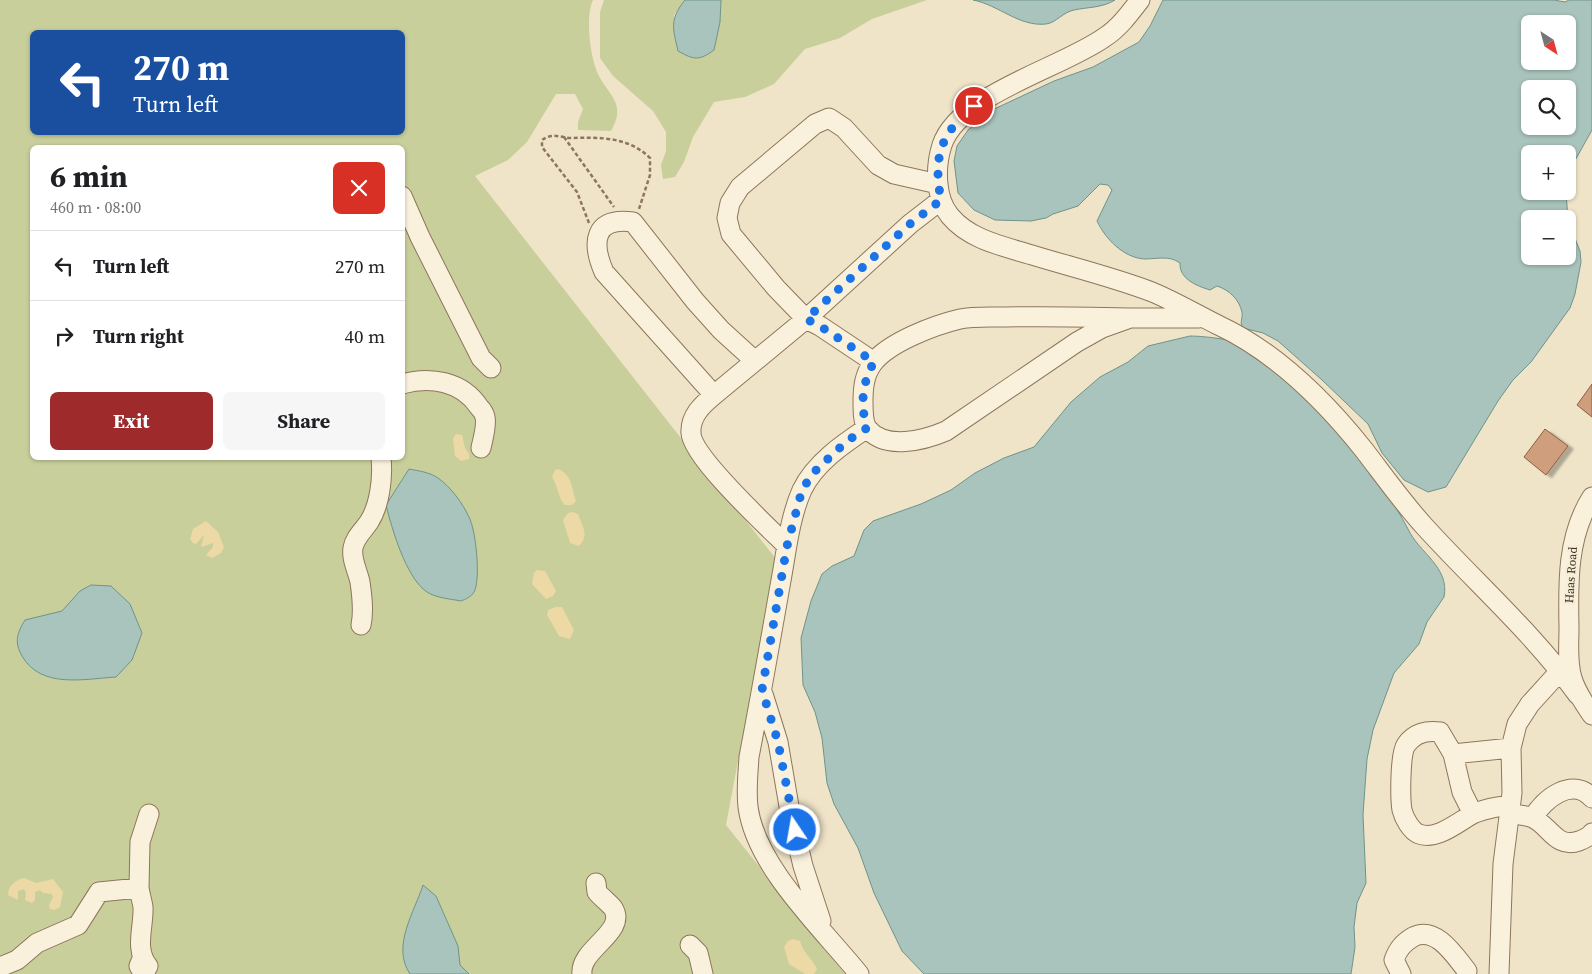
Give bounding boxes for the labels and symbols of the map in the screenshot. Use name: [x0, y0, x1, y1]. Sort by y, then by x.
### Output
north arrow: [1521, 15, 1576, 70]
pin: [953, 85, 995, 127]
street label: Haas Road: [1561, 546, 1581, 604]
position arrow: [768, 803, 820, 855]

